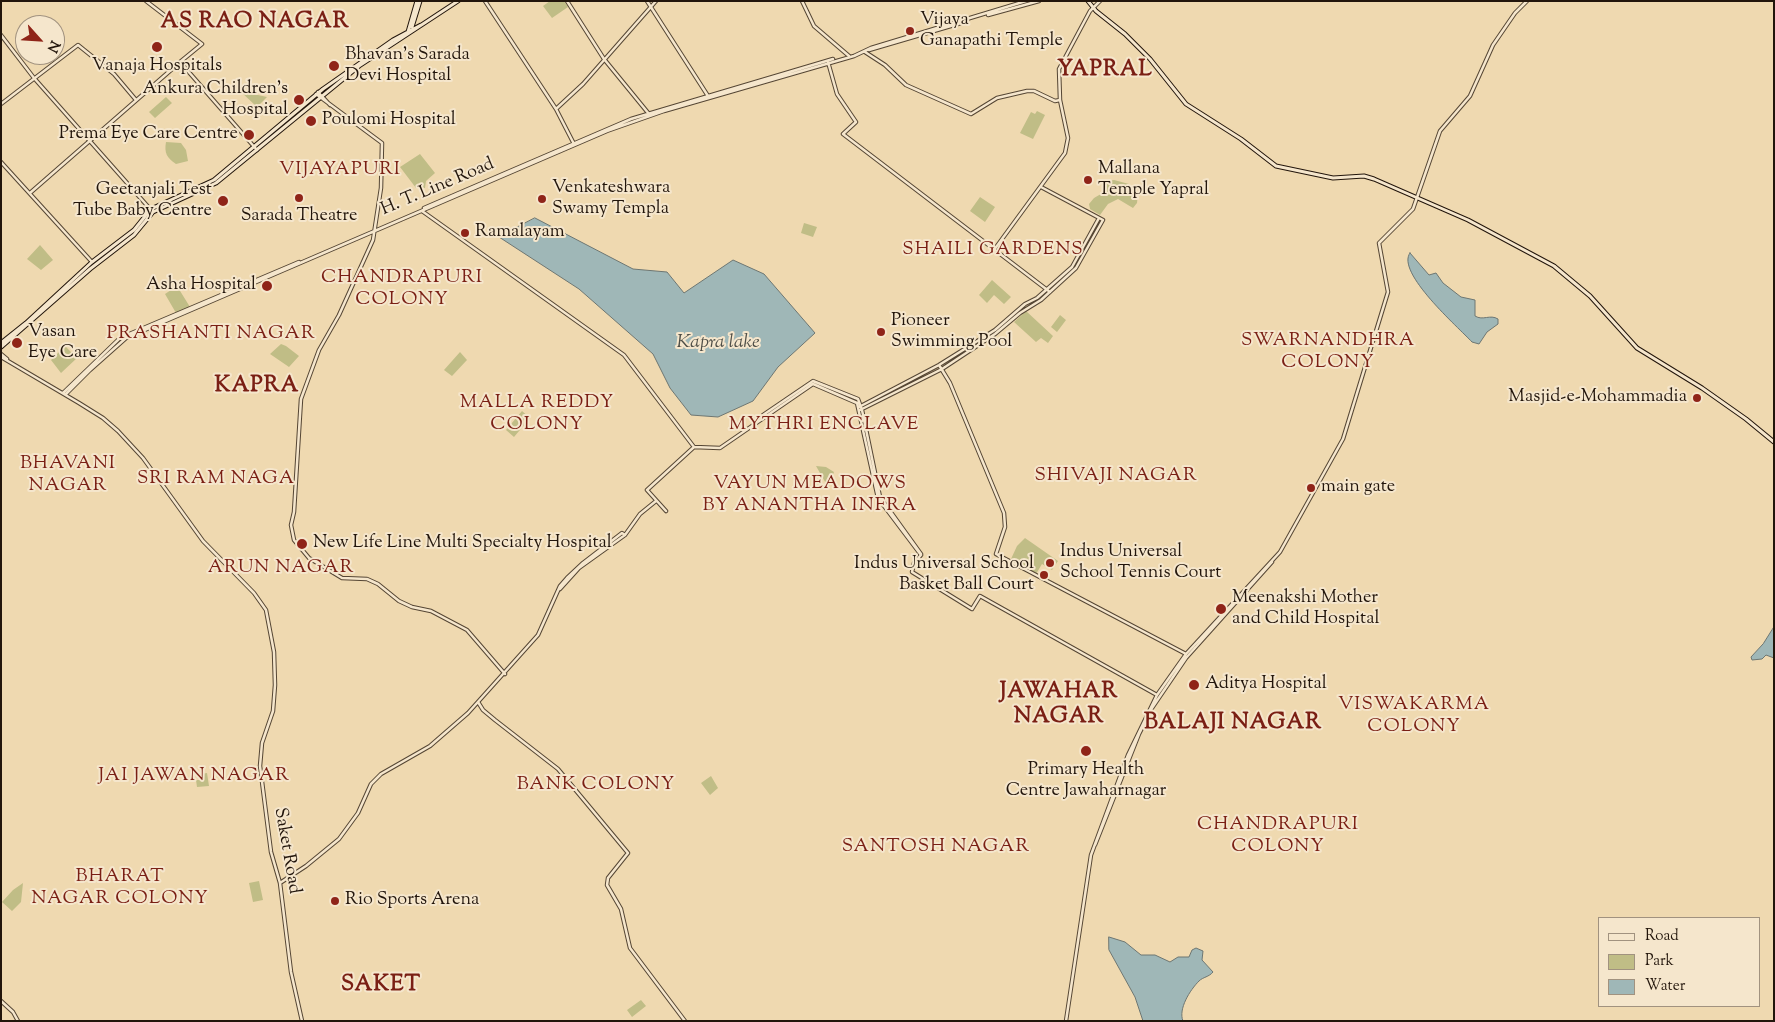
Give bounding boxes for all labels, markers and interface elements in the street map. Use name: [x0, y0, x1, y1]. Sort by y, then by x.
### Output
district label: AS RAO NAGAR: [159, 10, 351, 36]
place label: Vijaya Ganapathi Temple: [920, 10, 1063, 52]
north arrow: [15, 15, 65, 65]
marker: Vijaya Ganapathi Temple: [904, 25, 916, 37]
text: N: [41, 37, 64, 56]
marker: Vanaja Hospitals: [150, 40, 164, 54]
place label: Bhavan's Sarada Devi Hospital: [345, 45, 470, 88]
place label: Vanaja Hospitals: [92, 56, 222, 78]
district label: YAPRAL: [1056, 58, 1154, 84]
marker: Bhavan's Sarada Devi Hospital: [327, 59, 341, 73]
place label: Ankura Children's Hospital: [142, 79, 288, 122]
marker: Ankura Children's Hospital: [292, 93, 306, 107]
place label: Poulomi Hospital: [322, 110, 456, 132]
marker: Poulomi Hospital: [304, 114, 318, 128]
place label: Prema Eye Care Centre: [59, 124, 238, 146]
marker: Prema Eye Care Centre: [242, 128, 256, 142]
street label: H. T. Line Road: [378, 154, 498, 222]
place label: Mallana Temple Yapral: [1098, 159, 1209, 202]
district label: VIJAYAPURI: [278, 160, 402, 182]
marker: Mallana Temple Yapral: [1082, 174, 1094, 186]
place label: Venkateshwara Swamy Templa: [552, 178, 670, 220]
place label: Geetanjali Test Tube Baby Centre: [73, 180, 212, 222]
marker: Sarada Theatre: [293, 192, 305, 204]
marker: Venkateshwara Swamy Templa: [536, 193, 548, 205]
marker: Geetanjali Test Tube Baby Centre: [216, 194, 230, 208]
place label: Sarada Theatre: [241, 206, 357, 228]
place label: Ramalayam: [475, 222, 565, 244]
marker: Ramalayam: [459, 227, 471, 239]
district label: SHAILI GARDENS: [901, 240, 1085, 262]
district label: CHANDRAPURI COLONY: [320, 268, 484, 312]
place label: Asha Hospital: [146, 275, 256, 297]
marker: Asha Hospital: [260, 279, 274, 293]
place label: Pioneer Swimming Pool: [891, 311, 1012, 354]
place label: Vasan Eye Care: [28, 322, 97, 364]
district label: PRASHANTI NAGAR: [105, 324, 317, 346]
marker: Pioneer Swimming Pool: [875, 326, 887, 338]
district label: SWARNANDHRA COLONY: [1240, 331, 1416, 375]
water label: Kapra lake: [676, 333, 760, 355]
marker: Vasan Eye Care: [10, 336, 24, 350]
district label: KAPRA: [214, 374, 300, 400]
place label: Masjid-e-Mohammadia: [1508, 387, 1687, 409]
marker: Masjid-e-Mohammadia: [1691, 392, 1703, 404]
district label: MALLA REDDY COLONY: [458, 393, 616, 437]
district label: MYTHRI ENCLAVE: [727, 415, 921, 437]
district label: BHAVANI NAGAR: [19, 454, 117, 498]
district label: SHIVAJI NAGAR: [1033, 466, 1199, 488]
district label: SRI RAM NAGA: [135, 469, 297, 491]
district label: VAYUN MEADOWS BY ANANTHA INFRA: [701, 474, 919, 518]
place label: main gate: [1321, 477, 1395, 499]
marker: main gate: [1305, 482, 1317, 494]
place label: New Life Line Multi Specialty Hospital: [313, 533, 612, 555]
marker: New Life Line Multi Specialty Hospital: [295, 537, 309, 551]
place label: Indus Universal School Tennis Court: [1060, 542, 1221, 584]
place label: Indus Universal School Basket Ball Court: [854, 554, 1034, 596]
marker: Indus Universal School Tennis Court: [1044, 557, 1056, 569]
district label: ARUN NAGAR: [206, 558, 356, 580]
marker: Indus Universal School Basket Ball Court: [1038, 569, 1050, 581]
place label: Meenakshi Mother and Child Hospital: [1232, 588, 1379, 630]
marker: Meenakshi Mother and Child Hospital: [1214, 602, 1228, 616]
place label: Aditya Hospital: [1205, 674, 1327, 696]
marker: Aditya Hospital: [1187, 678, 1201, 692]
district label: JAWAHAR NAGAR: [999, 680, 1119, 731]
district label: VISWAKARMA COLONY: [1337, 695, 1491, 739]
district label: BALAJI NAGAR: [1143, 711, 1323, 737]
marker: Primary Health Centre Jawaharnagar: [1079, 744, 1093, 758]
place label: Primary Health Centre Jawaharnagar: [1006, 760, 1166, 802]
district label: JAI JAWAN NAGAR: [96, 766, 292, 788]
district label: BANK COLONY: [515, 775, 677, 797]
street label: Saket Road: [268, 806, 304, 896]
district label: CHANDRAPURI COLONY: [1196, 815, 1360, 859]
district label: SANTOSH NAGAR: [840, 837, 1032, 859]
district label: BHARAT NAGAR COLONY: [30, 867, 210, 911]
place label: Rio Sports Arena: [345, 890, 479, 912]
marker: Rio Sports Arena: [329, 895, 341, 907]
legend: [1598, 917, 1760, 1007]
text: Road: [1645, 926, 1679, 947]
text: Park: [1645, 951, 1674, 972]
district label: SAKET: [340, 973, 422, 999]
text: Water: [1645, 976, 1685, 997]

